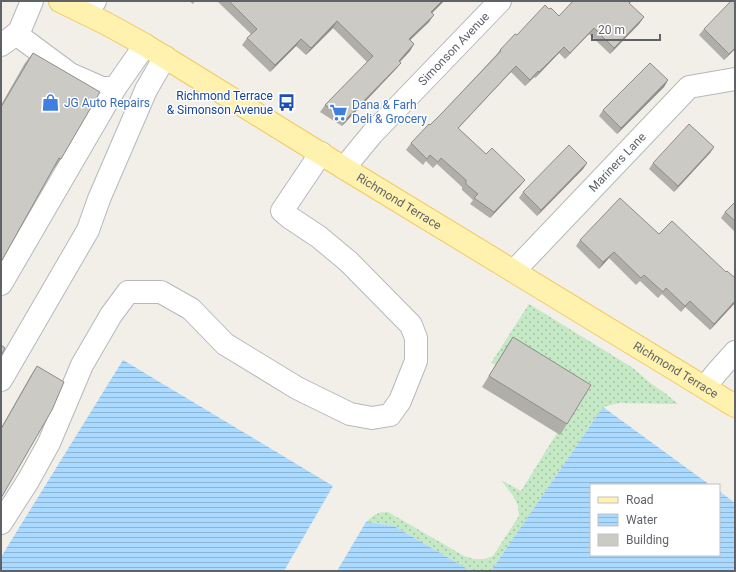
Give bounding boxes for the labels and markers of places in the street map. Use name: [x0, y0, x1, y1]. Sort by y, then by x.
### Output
place label: Richmond Terrace & Simonson Avenue: [167, 89, 273, 117]
shop icon: JG Auto Repairs: [41, 93, 61, 113]
bus stop icon: Richmond Terrace & Simonson Avenue: [276, 93, 296, 113]
place label: JG Auto Repairs: [64, 96, 150, 110]
place label: Dana & Farh Deli & Grocery: [352, 98, 427, 126]
supermarket icon: Dana & Farh Deli & Grocery: [329, 102, 349, 122]

